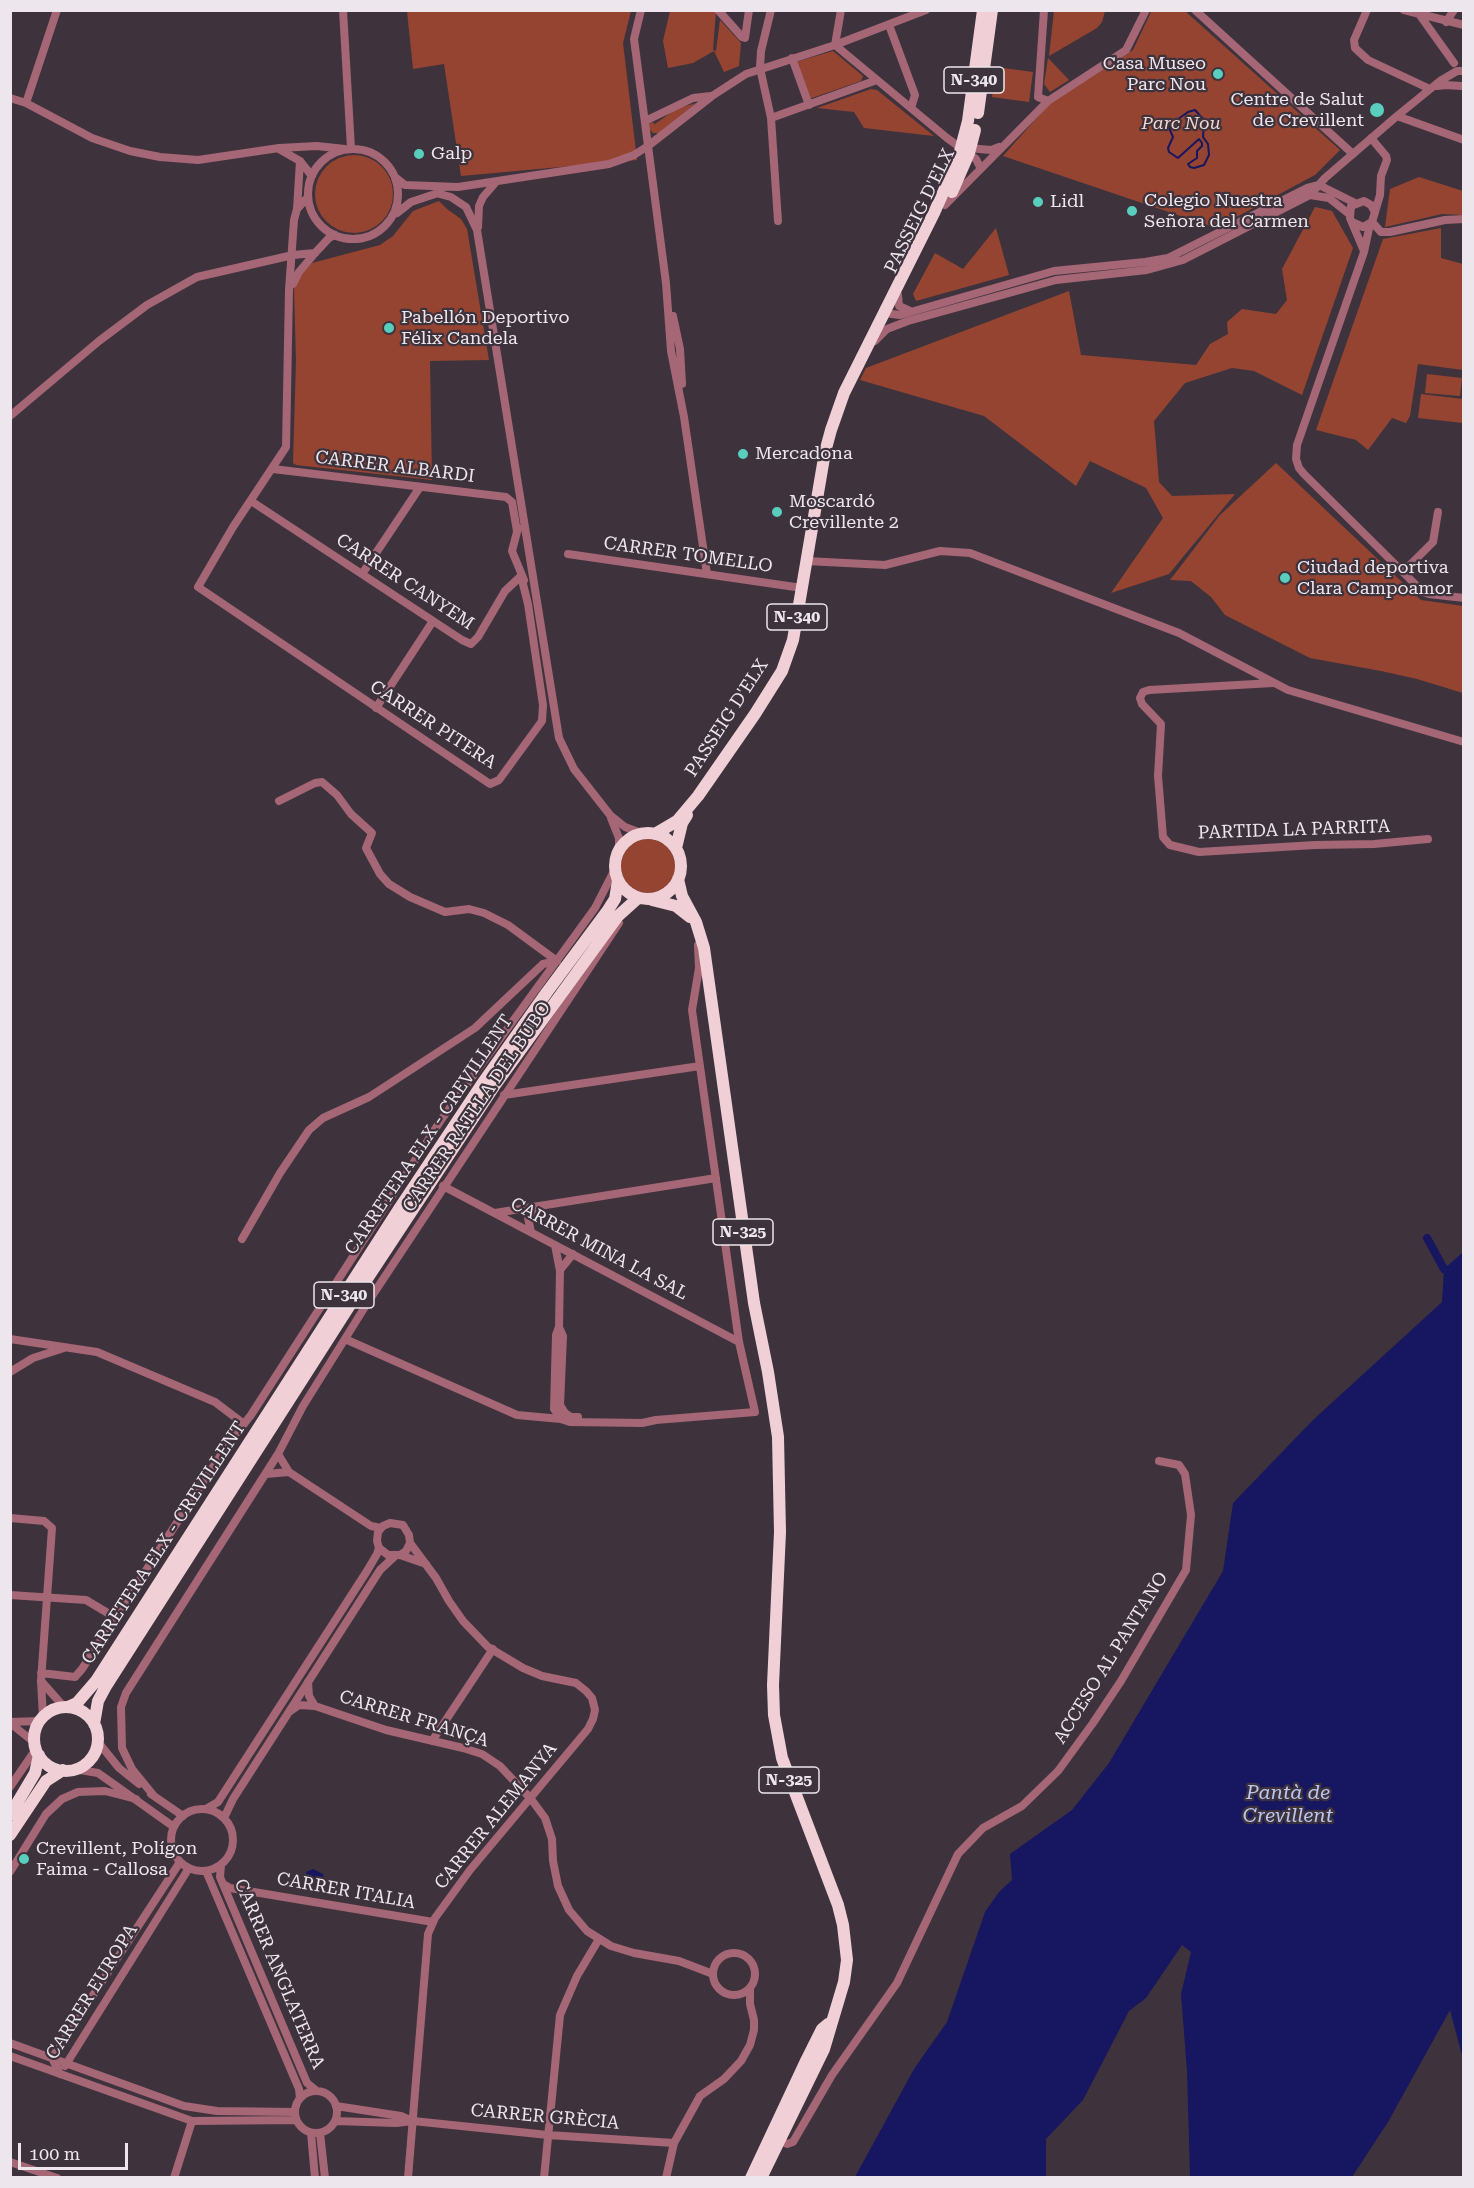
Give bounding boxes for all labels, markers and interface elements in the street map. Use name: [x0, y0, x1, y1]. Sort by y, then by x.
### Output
place label: Casa Museo Parc Nou: [1103, 53, 1206, 96]
road number: N-340: [944, 67, 1004, 93]
marker: Casa Museo Parc Nou: [1211, 67, 1225, 81]
place label: Centre de Salut de Crevillent: [1231, 89, 1364, 132]
marker: Centre de Salut de Crevillent: [1368, 101, 1386, 119]
park label: Parc Nou: [1141, 113, 1221, 135]
place label: Galp: [431, 143, 472, 165]
street label: PASSEIG D'ELX: [880, 145, 960, 277]
marker: Galp: [412, 147, 426, 161]
place label: Colegio Nuestra Señora del Carmen: [1144, 190, 1309, 232]
place label: Lidl: [1050, 191, 1084, 213]
marker: Lidl: [1031, 195, 1045, 209]
marker: Colegio Nuestra Señora del Carmen: [1125, 204, 1139, 218]
place label: Pabellón Deportivo Félix Candela: [401, 307, 569, 350]
marker: Pabellón Deportivo Félix Candela: [382, 321, 396, 335]
place label: Mercadona: [755, 443, 853, 465]
street label: CARRER ALBARDI: [314, 446, 476, 488]
marker: Mercadona: [736, 447, 750, 461]
place label: Moscardó Crevillente 2: [789, 491, 899, 534]
marker: Moscardó Crevillente 2: [770, 505, 784, 519]
street label: CARRER CANYEM: [332, 529, 478, 635]
street label: CARRER TOMELLO: [602, 532, 774, 578]
place label: Ciudad deportiva Clara Campoamor: [1297, 557, 1453, 600]
marker: Ciudad deportiva Clara Campoamor: [1278, 571, 1292, 585]
road number: N-340: [767, 604, 827, 630]
street label: PASSEIG D'ELX: [681, 655, 773, 781]
street label: CARRER PITERA: [366, 676, 500, 774]
street label: PARTIDA LA PARRITA: [1197, 816, 1391, 844]
street label: CARRER RATLLA DEL BUBO: [398, 998, 556, 1216]
street label: CARRETERA ELX - CREVILLENT: [340, 1011, 518, 1259]
street label: CARRER MINA LA SAL: [507, 1193, 691, 1305]
road number: N-325: [713, 1219, 773, 1245]
road number: N-340: [314, 1282, 374, 1308]
street label: CARRETERA ELX - CREVILLENT: [77, 1418, 251, 1668]
street label: ACCESO AL PANTANO: [1049, 1568, 1173, 1748]
street label: CARRER FRANÇA: [337, 1686, 491, 1752]
street label: CARRER ALEMANYA: [430, 1738, 562, 1894]
road number: N-325: [759, 1767, 819, 1793]
water label: Pantà de Crevillent: [1243, 1781, 1333, 1828]
place label: Crevillent, Polígon Faima - Callosa: [36, 1838, 197, 1880]
marker: Crevillent, Polígon Faima - Callosa: [17, 1852, 31, 1866]
street label: CARRER ITALIA: [275, 1868, 417, 1914]
street label: CARRER ANGLATERRA: [229, 1876, 329, 2072]
street label: CARRER EUROPA: [42, 1920, 142, 2064]
street label: CARRER GRÈCIA: [470, 2100, 620, 2134]
scale bar: [21, 2131, 130, 2169]
text: 100 m: [29, 2143, 80, 2164]

